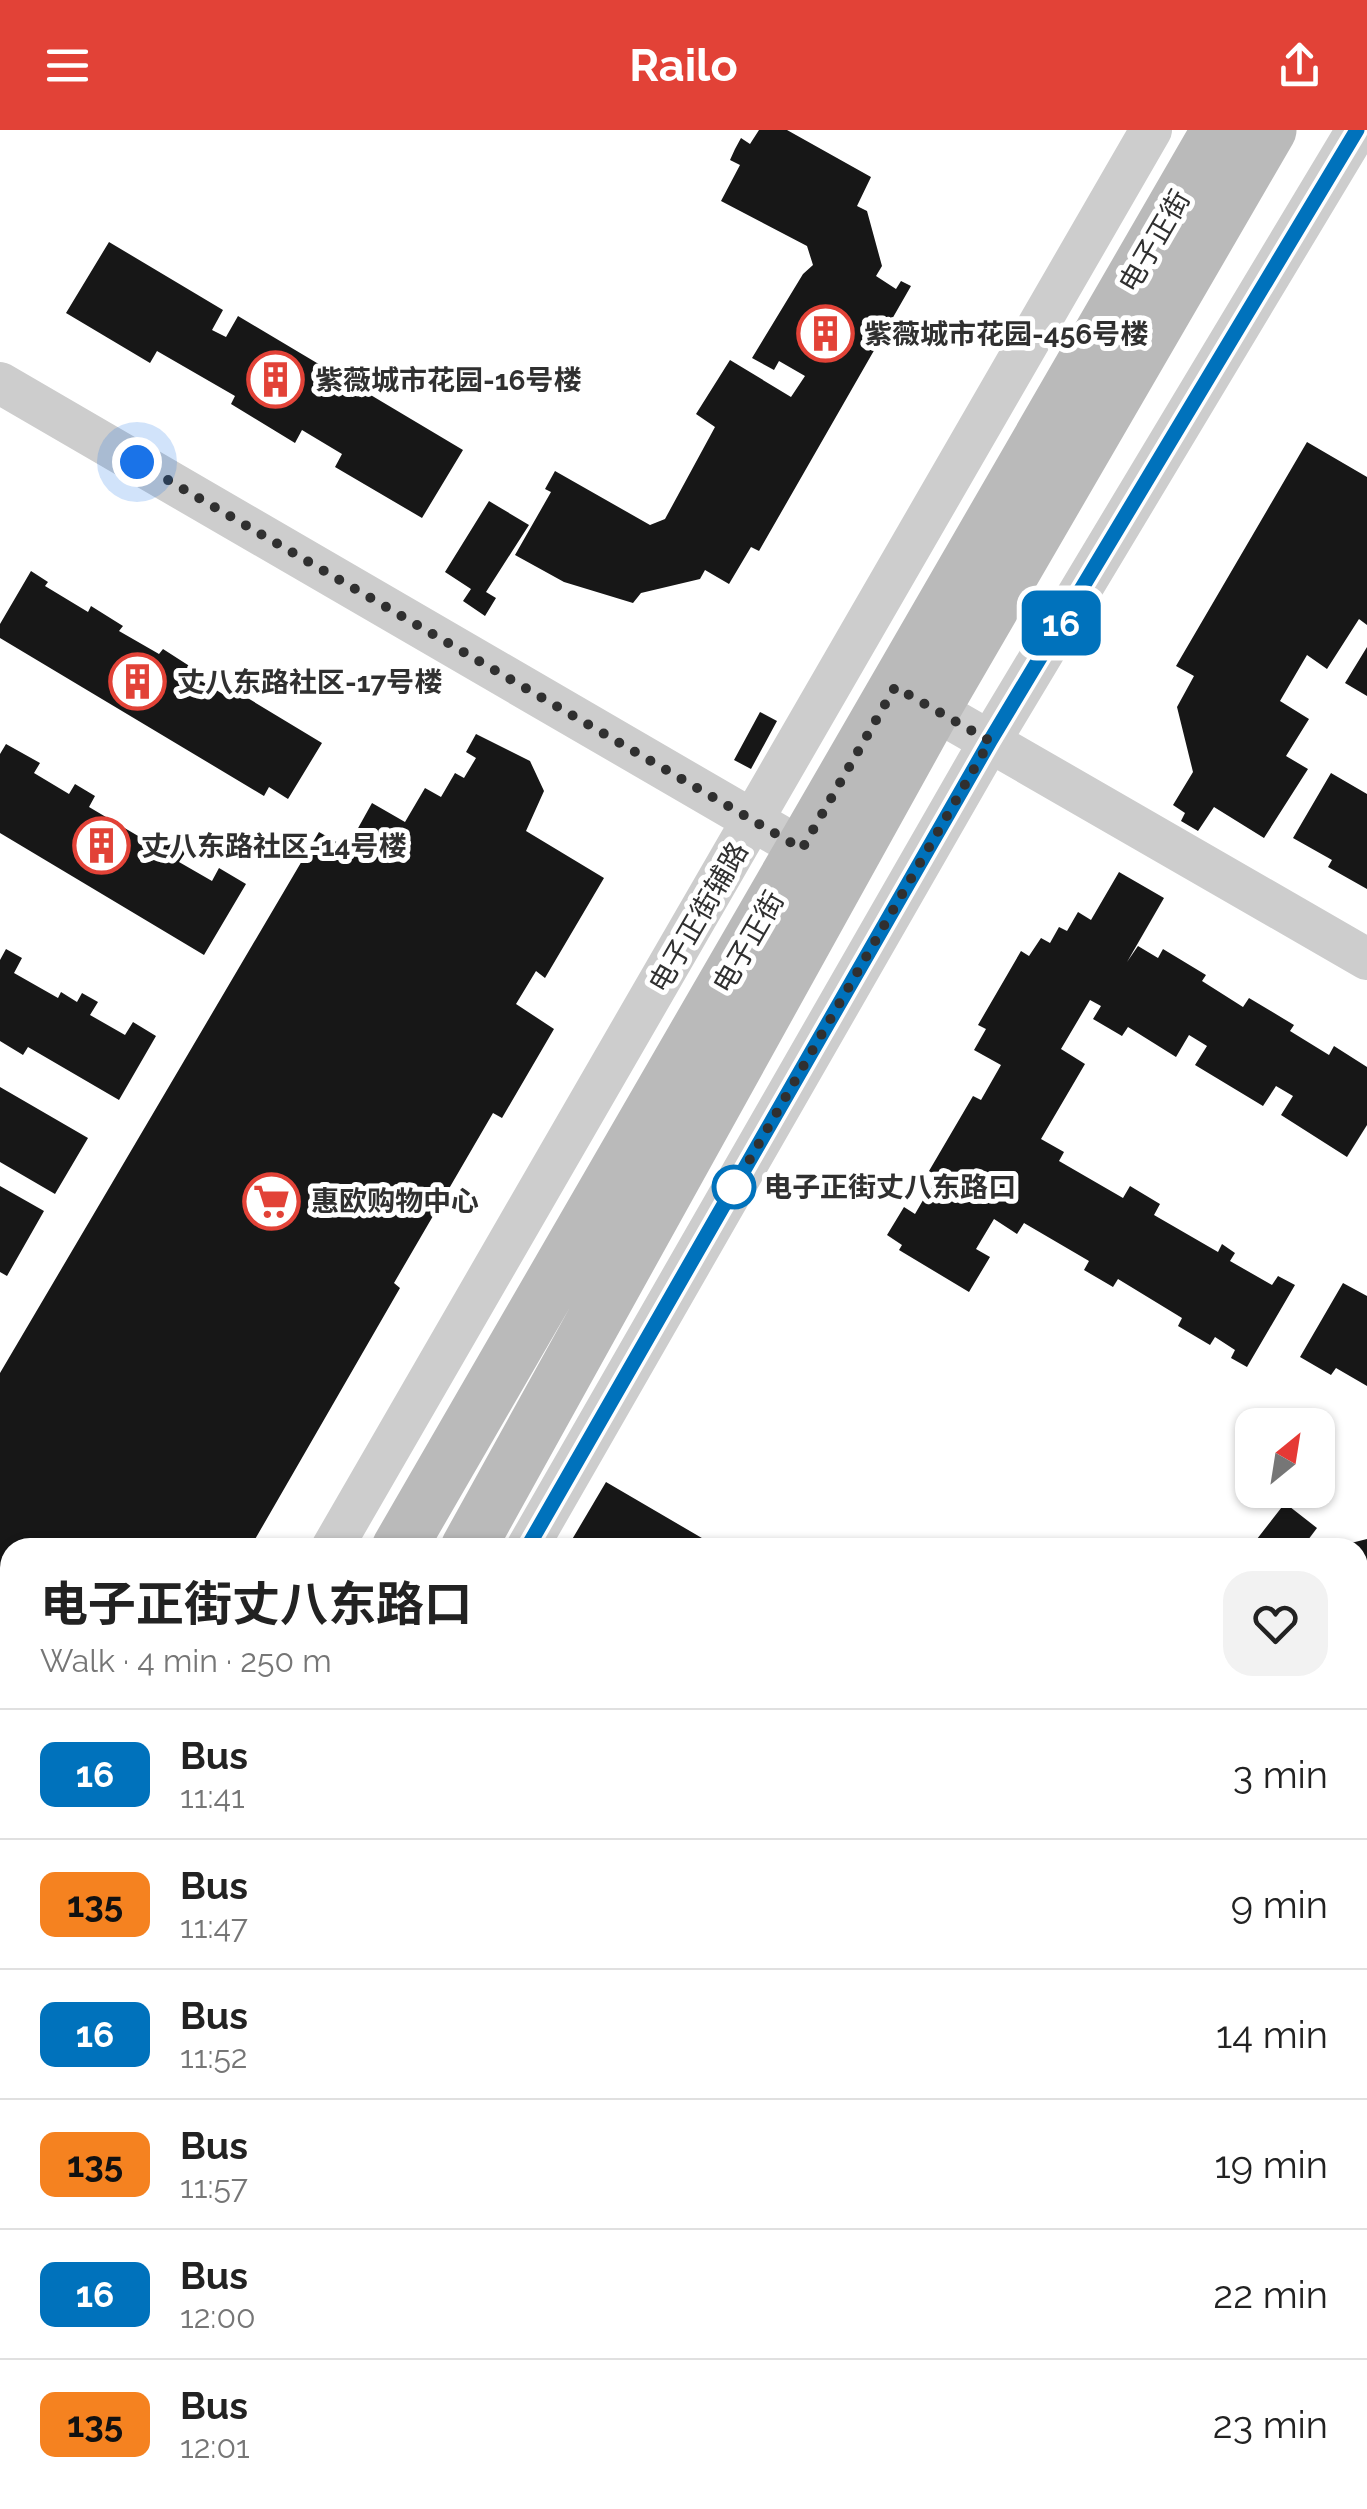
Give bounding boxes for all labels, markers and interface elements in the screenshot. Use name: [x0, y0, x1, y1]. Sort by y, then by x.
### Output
icon: menu: [40, 38, 95, 93]
icon: share: [1272, 38, 1327, 93]
text: Railo: [629, 39, 738, 92]
street label: 电子正街: [1112, 184, 1197, 298]
building icon: 紫薇城市花园-456号楼: [795, 304, 855, 364]
place label: 紫薇城市花园-456号楼: [864, 318, 1148, 351]
building icon: 紫薇城市花园-16号楼: [246, 350, 306, 410]
place label: 紫薇城市花园-16号楼: [315, 364, 582, 397]
your location: [112, 437, 162, 487]
line badge: 16: [1016, 590, 1106, 656]
text: 16: [1042, 603, 1080, 644]
building icon: 丈八东路社区-17号楼: [108, 652, 168, 712]
place label: 丈八东路社区-17号楼: [177, 666, 442, 699]
building icon: 丈八东路社区-14号楼: [72, 816, 132, 876]
place label: 丈八东路社区-14号楼: [141, 830, 407, 863]
street label: 电子正街辅路: [641, 836, 755, 998]
street label: 电子正街: [705, 885, 791, 999]
marker: 电子正街丈八东路口: [713, 1166, 755, 1208]
supermarket icon: 惠欧购物中心: [242, 1171, 302, 1231]
place label: 电子正街丈八东路口: [764, 1171, 1016, 1204]
place label: 惠欧购物中心: [311, 1185, 479, 1218]
north arrow: [1235, 1408, 1335, 1508]
map controls: [1235, 1408, 1335, 1508]
button: heart: [1223, 1571, 1328, 1676]
text: 电子正街丈八东路口: [40, 1576, 472, 1632]
text: Walk · 4 min · 250 m: [40, 1642, 332, 1679]
text: Bus: [180, 1733, 248, 1778]
text: 3 min: [1233, 1752, 1328, 1797]
text: 16: [76, 1754, 114, 1795]
text: 11:41: [180, 1778, 245, 1815]
text: Bus: [180, 1863, 248, 1908]
text: 9 min: [1231, 1882, 1328, 1927]
text: 135: [67, 1884, 123, 1925]
text: 11:47: [180, 1908, 248, 1945]
text: Bus: [180, 1993, 248, 2038]
text: 14 min: [1216, 2012, 1328, 2057]
text: 16: [76, 2014, 114, 2055]
text: 11:52: [180, 2038, 248, 2075]
text: Bus: [180, 2123, 248, 2168]
text: 19 min: [1214, 2142, 1328, 2187]
text: 135: [67, 2144, 123, 2185]
text: 11:57: [180, 2168, 248, 2205]
text: Bus: [180, 2253, 248, 2298]
text: 22 min: [1213, 2272, 1328, 2317]
text: 16: [76, 2274, 114, 2315]
text: 12:00: [180, 2298, 256, 2335]
text: Bus: [180, 2383, 248, 2428]
text: 23 min: [1213, 2402, 1328, 2447]
text: 135: [67, 2404, 123, 2445]
text: 12:01: [180, 2428, 250, 2465]

